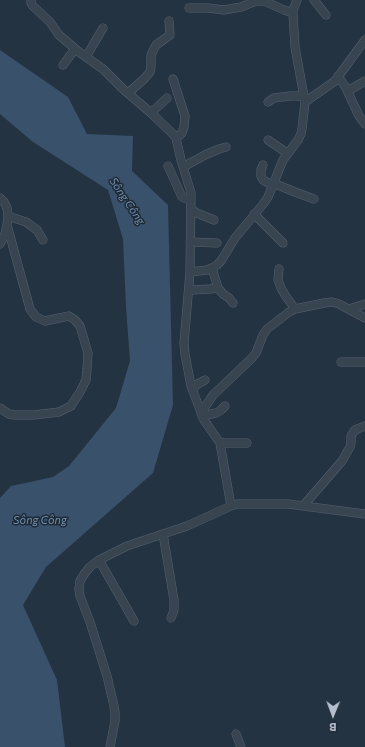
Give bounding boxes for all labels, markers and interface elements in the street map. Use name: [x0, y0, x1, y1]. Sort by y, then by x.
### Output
water label: Sông Công: [106, 175, 148, 227]
water label: Sông Công: [13, 513, 67, 527]
north arrow: [313, 695, 353, 735]
text: B: [329, 721, 337, 734]

